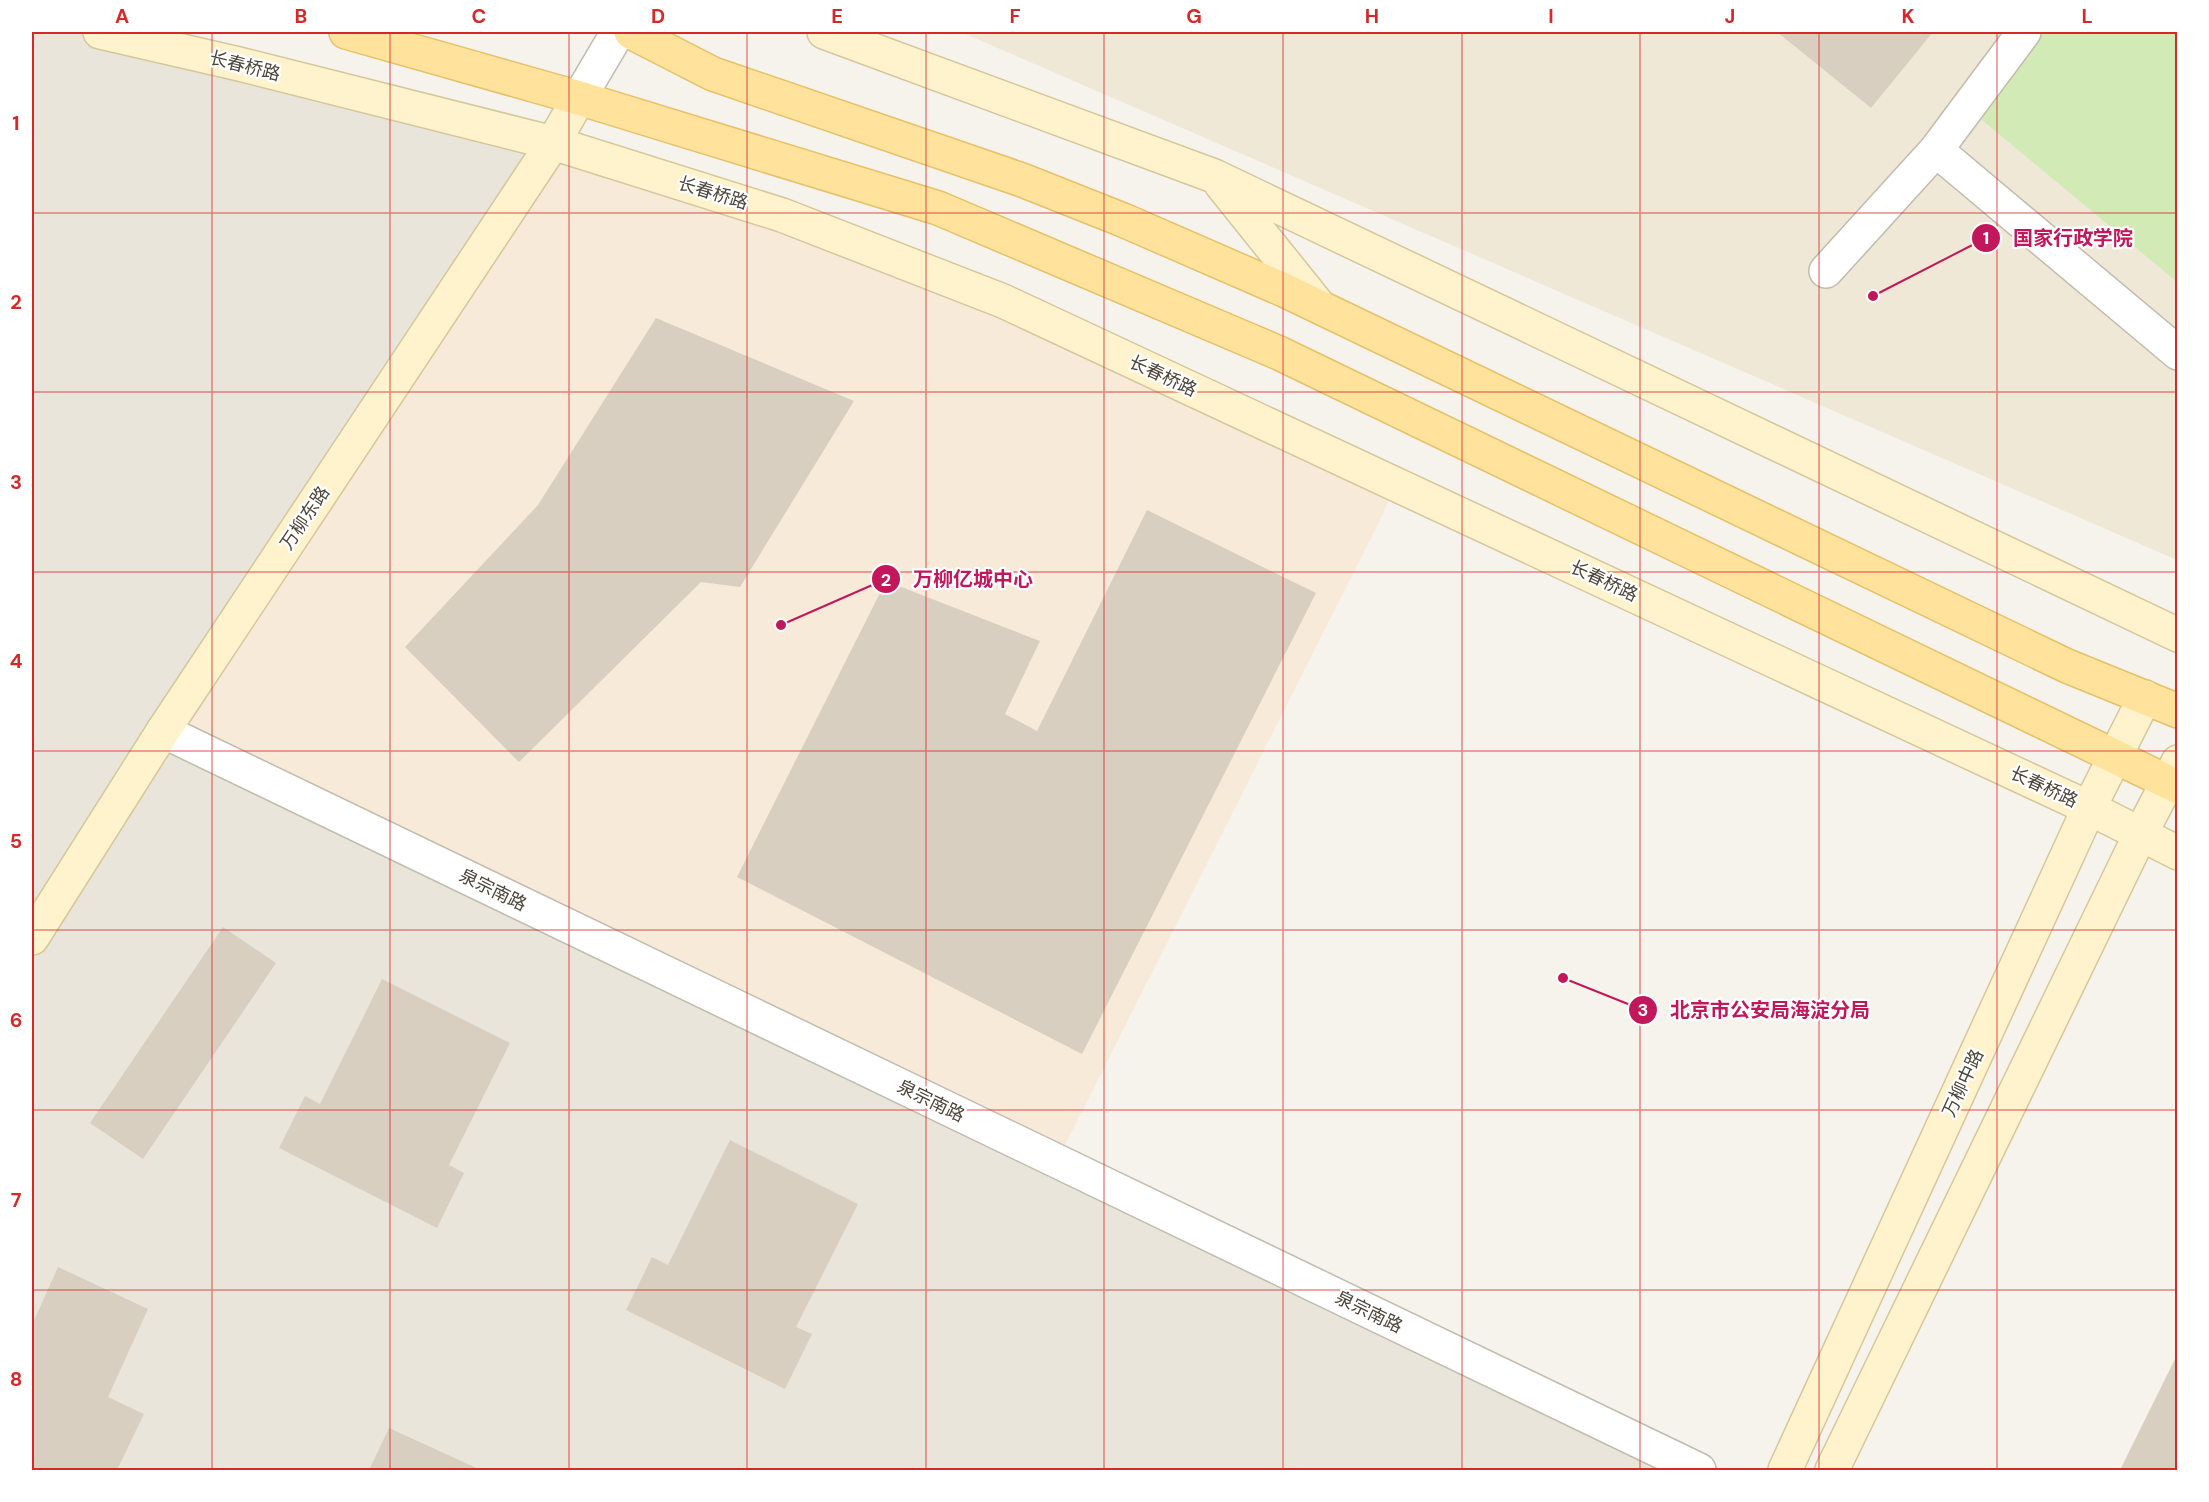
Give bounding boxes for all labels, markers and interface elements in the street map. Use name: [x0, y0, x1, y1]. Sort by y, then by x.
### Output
text: A: [115, 3, 129, 29]
text: B: [295, 3, 307, 29]
text: C: [472, 3, 486, 29]
text: D: [651, 3, 665, 29]
text: E: [831, 3, 843, 29]
text: F: [1009, 3, 1021, 29]
text: G: [1186, 3, 1202, 29]
text: H: [1365, 3, 1379, 29]
text: I: [1548, 3, 1554, 29]
text: J: [1725, 3, 1735, 29]
text: K: [1901, 3, 1915, 29]
text: L: [2081, 3, 2093, 29]
street label: 长春桥路: [207, 46, 283, 86]
text: 1: [12, 110, 20, 136]
street label: 长春桥路: [675, 171, 751, 215]
callout: 国家行政学院: [1971, 219, 2145, 257]
text: 国家行政学院: [2013, 225, 2133, 251]
text: 1: [1983, 226, 1989, 250]
text: 2: [10, 289, 22, 315]
street label: 长春桥路: [1125, 350, 1201, 402]
text: 3: [10, 469, 22, 495]
street label: 万柳东路: [275, 481, 335, 555]
street label: 长春桥路: [1566, 555, 1642, 607]
callout: 万柳亿城中心: [871, 560, 1045, 598]
text: 万柳亿城中心: [913, 566, 1033, 592]
text: 2: [881, 568, 891, 592]
text: 4: [10, 648, 23, 674]
street label: 长春桥路: [2006, 761, 2082, 813]
text: 5: [10, 828, 22, 854]
street label: 泉宗南路: [455, 863, 531, 917]
callout: 北京市公安局海淀分局: [1628, 991, 1882, 1029]
text: 北京市公安局海淀分局: [1670, 997, 1870, 1023]
text: 3: [1638, 998, 1648, 1022]
text: 6: [10, 1007, 22, 1033]
street label: 万柳中路: [1937, 1045, 1989, 1121]
street label: 泉宗南路: [893, 1074, 969, 1128]
text: 7: [11, 1187, 22, 1213]
street label: 泉宗南路: [1331, 1285, 1407, 1339]
text: 8: [10, 1366, 22, 1392]

